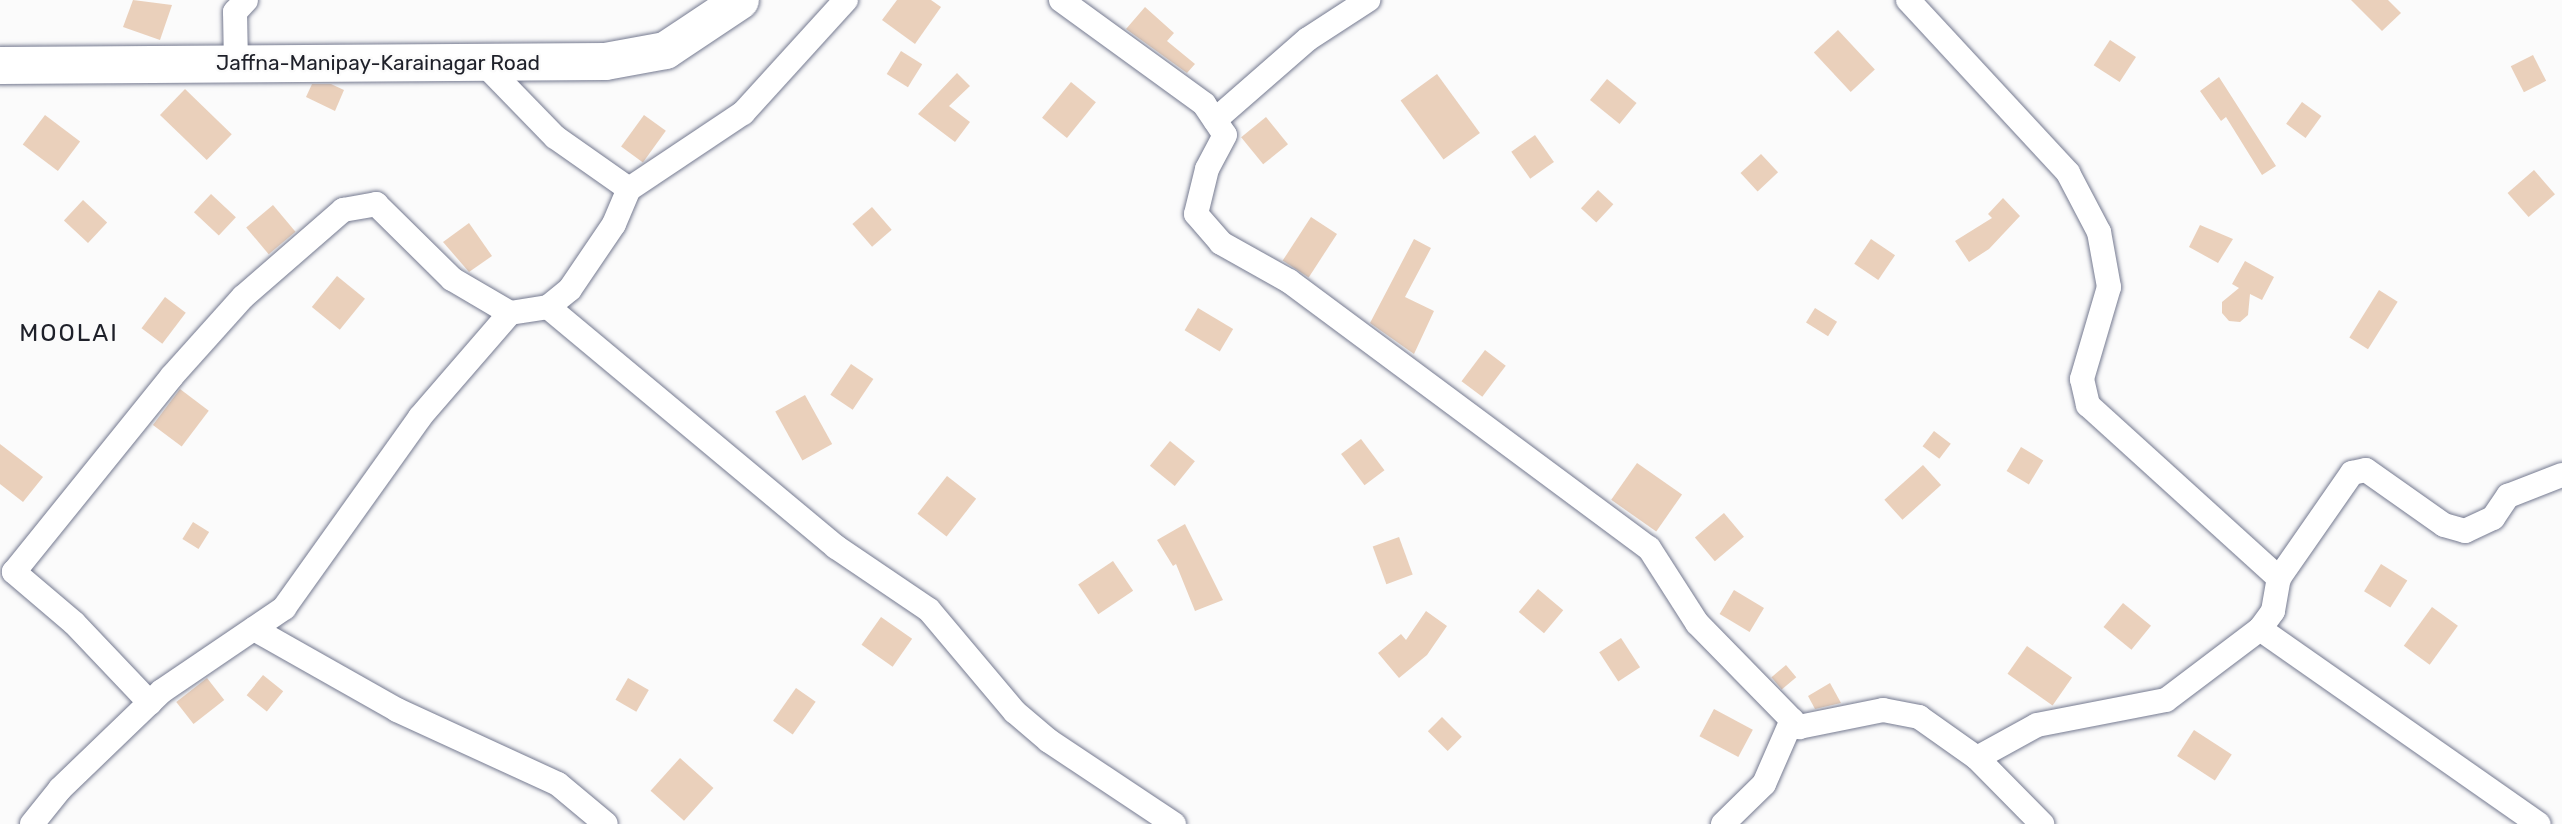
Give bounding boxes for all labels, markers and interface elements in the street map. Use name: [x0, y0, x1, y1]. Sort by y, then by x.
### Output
street label: Jaffna-Manipay-Karainagar Road: [216, 50, 540, 76]
district label: MOOLAI: [20, 320, 118, 348]

